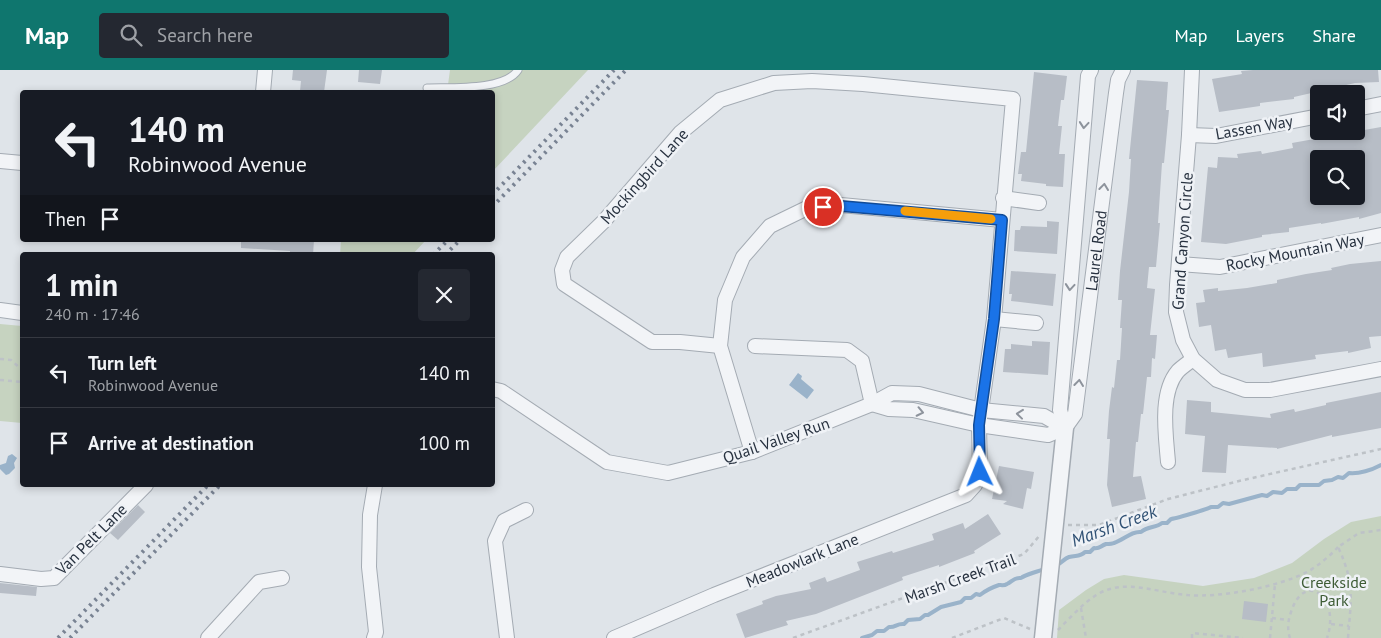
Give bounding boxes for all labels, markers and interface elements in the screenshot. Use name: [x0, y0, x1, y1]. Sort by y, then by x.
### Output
search box: [99, 13, 449, 58]
text: Map: [25, 20, 69, 51]
icon: search: [117, 21, 145, 49]
text: Search here: [157, 23, 253, 47]
text: Map: [1175, 24, 1207, 47]
text: Layers: [1235, 24, 1284, 47]
text: Share: [1312, 24, 1356, 47]
map controls: [1310, 85, 1365, 205]
button: sound: [1310, 85, 1365, 140]
text: 140 m: [128, 106, 225, 152]
icon: left: [45, 110, 110, 175]
street label: Lassen Way: [1214, 110, 1295, 144]
one-way arrow: [1079, 121, 1090, 129]
street label: Mockingbird Lane: [596, 124, 692, 228]
text: Robinwood Avenue: [128, 150, 307, 178]
button: search: [1310, 150, 1365, 205]
street label: Grand Canyon Circle: [1167, 171, 1197, 311]
one-way arrow: [1098, 182, 1109, 190]
pin: [802, 186, 844, 228]
icon: arrive: [809, 193, 837, 221]
icon: arrive: [96, 205, 124, 233]
text: Then: [45, 207, 86, 231]
street label: Laurel Road: [1081, 209, 1111, 292]
street label: Rocky Mountain Way: [1224, 229, 1366, 275]
text: 1 min: [45, 265, 118, 304]
button: close: [418, 269, 470, 321]
one-way arrow: [1065, 283, 1076, 291]
text: 240 m · 17:46: [45, 304, 140, 324]
text: Turn left: [88, 351, 157, 375]
icon: left: [45, 359, 73, 387]
text: 140 m: [418, 361, 470, 385]
text: Robinwood Avenue: [88, 375, 218, 395]
one-way arrow: [1073, 378, 1084, 386]
one-way arrow: [915, 406, 924, 417]
one-way arrow: [1015, 409, 1023, 420]
street label: Quail Valley Run: [720, 412, 832, 468]
icon: arrive: [45, 429, 73, 457]
text: Arrive at destination: [88, 431, 254, 455]
text: 100 m: [418, 431, 470, 455]
position arrow: [953, 445, 1005, 497]
street label: Van Pelt Lane: [50, 499, 131, 580]
water label: Marsh Creek: [1068, 499, 1161, 552]
street label: Meadowlark Lane: [743, 528, 861, 592]
street label: Marsh Creek Trail: [902, 549, 1019, 607]
park label: Creekside Park: [1301, 572, 1367, 610]

